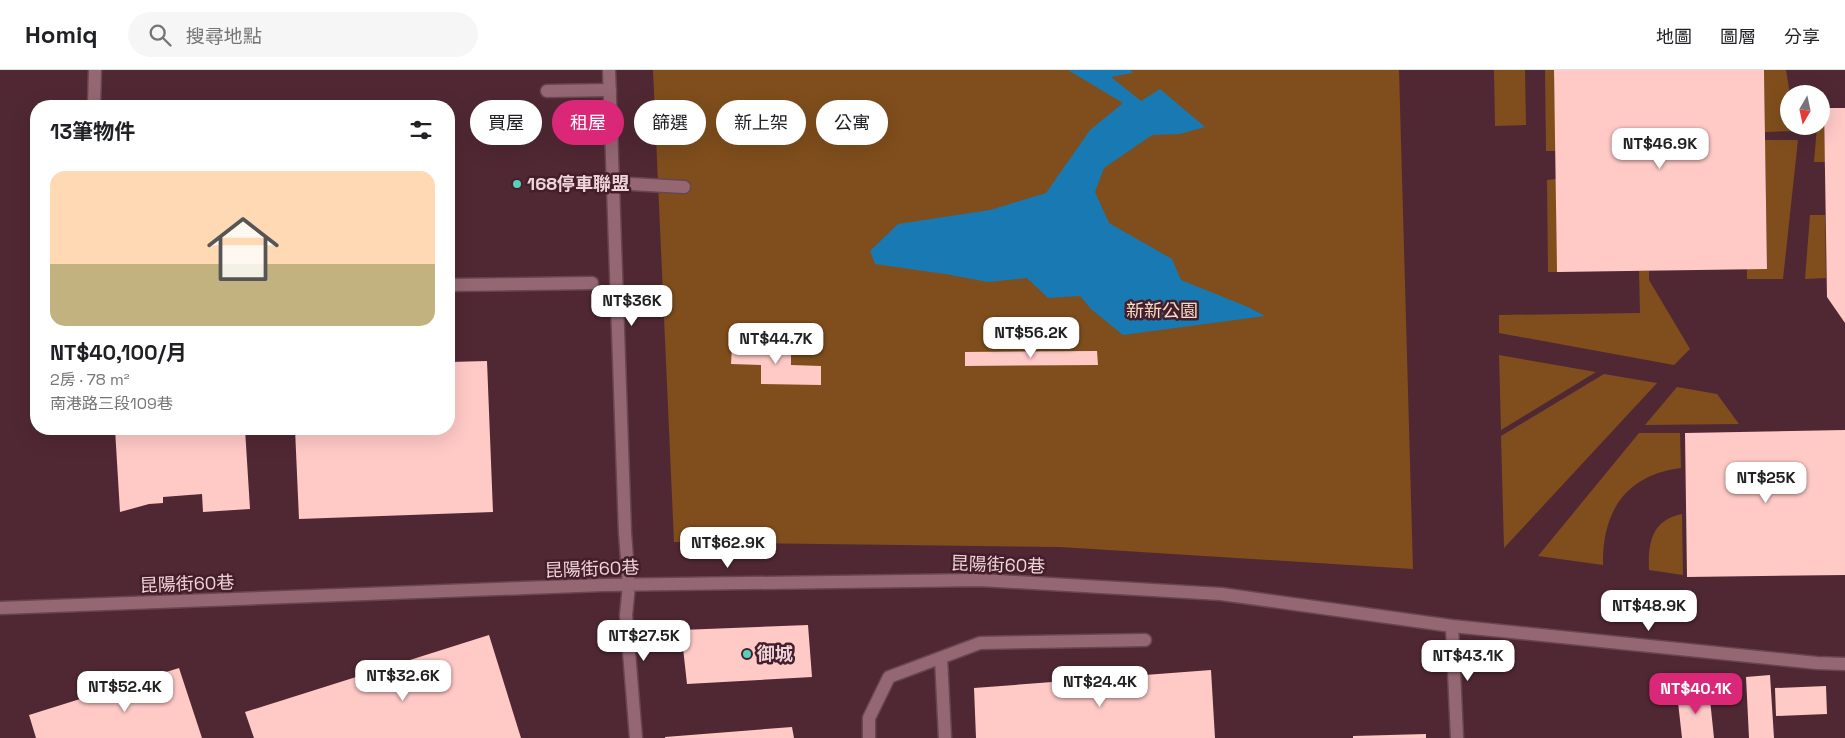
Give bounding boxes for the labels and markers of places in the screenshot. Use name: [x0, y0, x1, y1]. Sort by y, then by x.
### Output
pin: NT$46.9K: [1608, 128, 1712, 170]
place label: 168停車聯盟: [527, 172, 629, 195]
marker: 168停車聯盟: [511, 178, 523, 190]
pin: NT$36K: [591, 284, 673, 327]
pin: NT$56.2K: [979, 316, 1083, 359]
pin: NT$44.7K: [724, 322, 828, 365]
pin: NT$25K: [1725, 462, 1807, 504]
pin: NT$62.9K: [676, 526, 780, 569]
pin: NT$48.9K: [1597, 590, 1701, 632]
pin: NT$27.5K: [592, 620, 696, 662]
pin: NT$43.1K: [1416, 640, 1520, 682]
place label: 御城: [757, 642, 793, 665]
marker: 御城: [741, 648, 753, 660]
pin: NT$32.6K: [351, 660, 455, 702]
pin: NT$24.4K: [1048, 666, 1152, 708]
pin: NT$52.4K: [73, 670, 177, 713]
pin: NT$40.1K: [1644, 672, 1748, 715]

